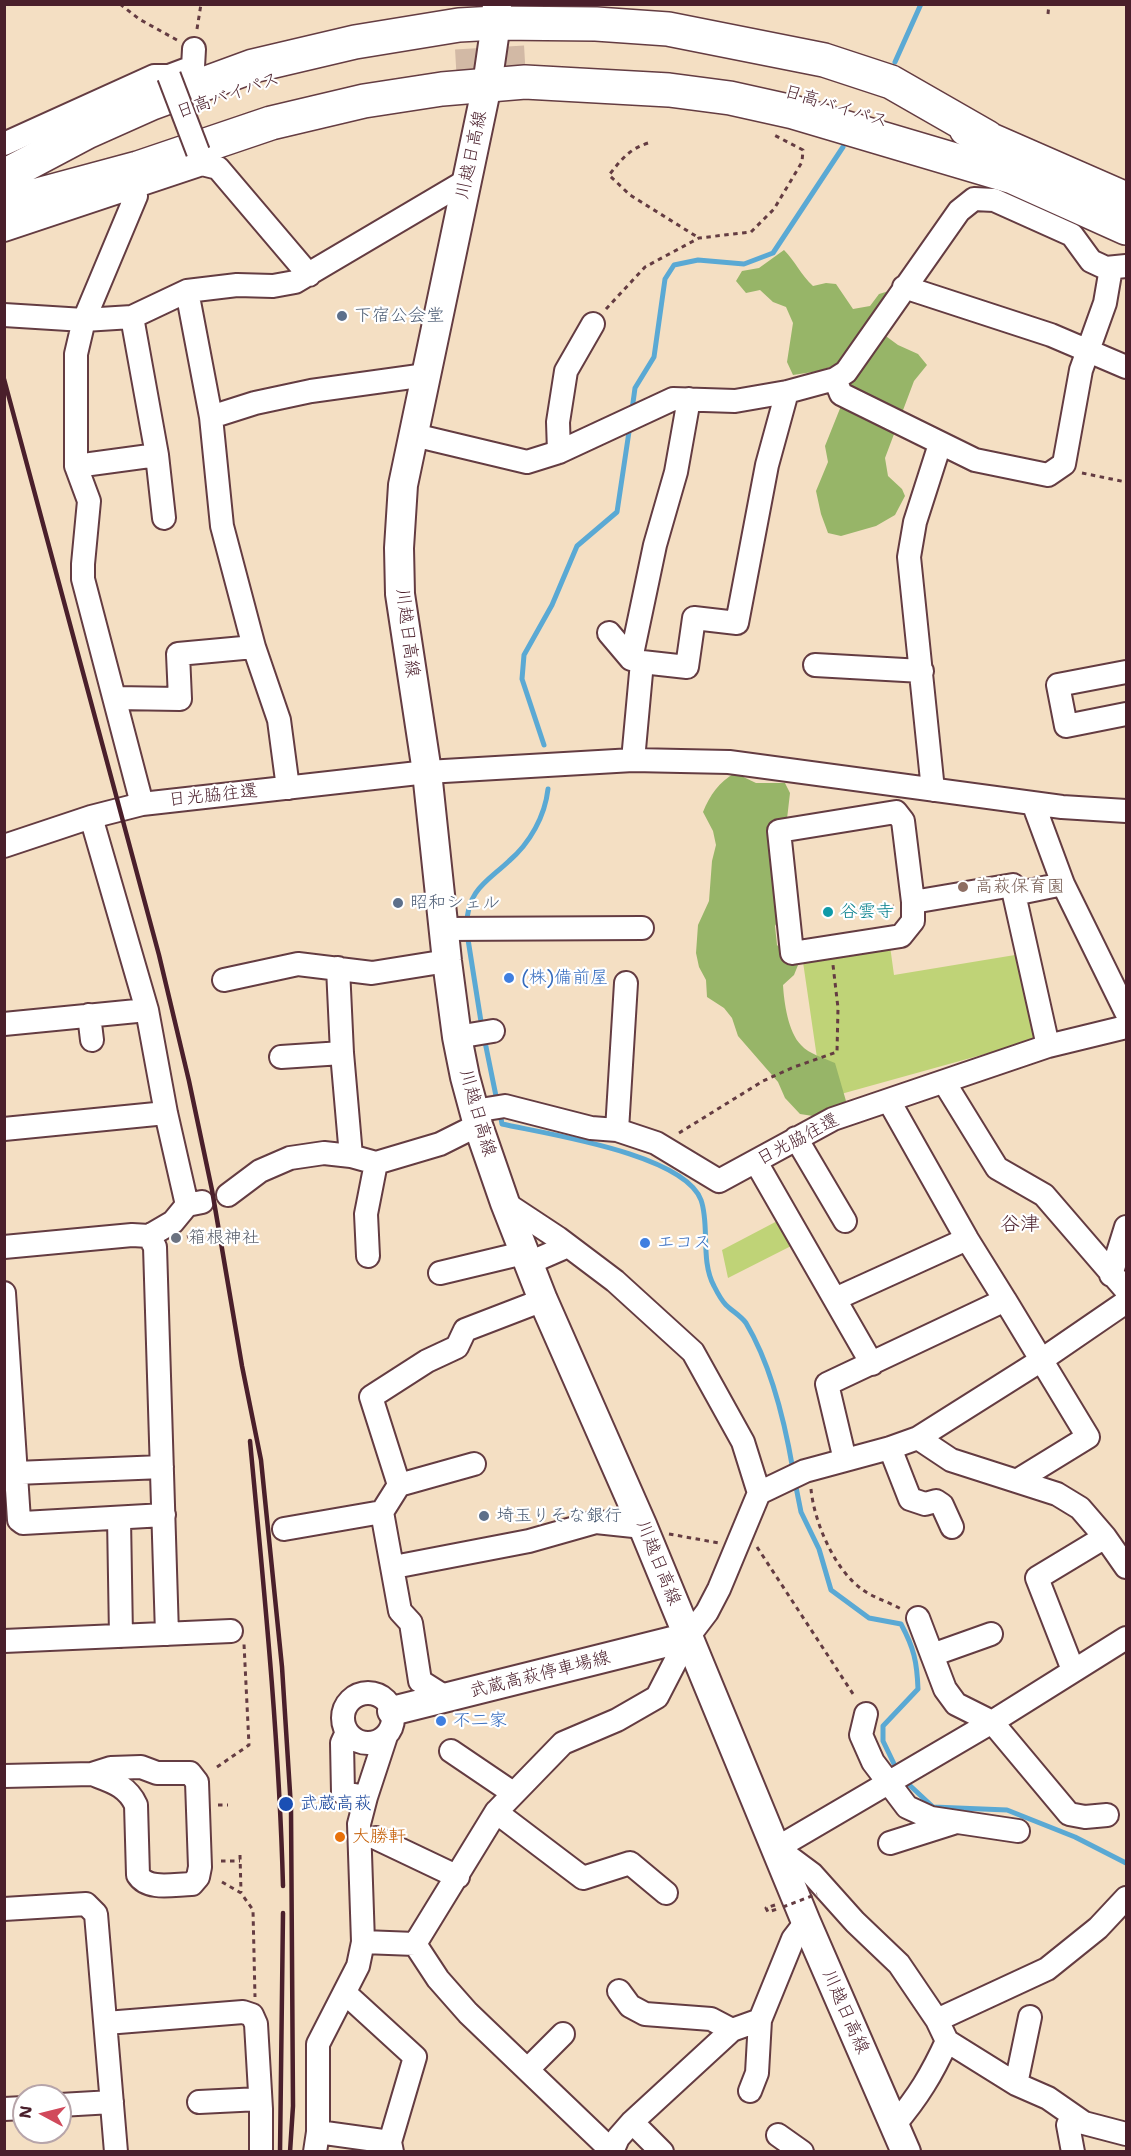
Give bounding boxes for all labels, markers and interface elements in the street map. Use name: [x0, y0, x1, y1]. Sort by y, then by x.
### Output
street label: 日高バイパス: [173, 68, 283, 124]
street label: 日高バイパス: [781, 81, 891, 133]
street label: 川越日高線: [452, 109, 492, 201]
place label: 下宿公会堂: [354, 305, 444, 327]
marker: 下宿公会堂: [335, 309, 349, 323]
street label: 川越日高線: [391, 587, 423, 679]
street label: 日光脇往還: [167, 781, 259, 811]
place label: 高萩保育園: [975, 876, 1065, 898]
marker: 高萩保育園: [956, 880, 970, 894]
place label: 昭和シェル: [410, 892, 500, 914]
marker: 昭和シェル: [391, 896, 405, 910]
place label: 谷雲寺: [840, 901, 894, 923]
marker: 谷雲寺: [821, 905, 835, 919]
place label: (株)備前屋: [521, 967, 608, 989]
marker: (株)備前屋: [502, 971, 516, 985]
street label: 川越日高線: [454, 1067, 500, 1159]
street label: 日光脇往還: [753, 1109, 843, 1171]
district label: 谷津: [1000, 1213, 1040, 1237]
place label: 箱根神社: [188, 1227, 260, 1249]
marker: 箱根神社: [169, 1231, 183, 1245]
place label: エコス: [657, 1232, 711, 1254]
marker: エコス: [638, 1236, 652, 1250]
place label: 埼玉りそな銀行: [496, 1505, 622, 1527]
marker: 埼玉りそな銀行: [477, 1509, 491, 1523]
street label: 川越日高線: [631, 1517, 685, 1609]
street label: 武蔵高萩停車場線: [468, 1647, 612, 1703]
place label: 不二家: [453, 1710, 507, 1732]
marker: 不二家: [434, 1714, 448, 1728]
place label: 武蔵高萩: [300, 1793, 372, 1815]
marker: 武蔵高萩: [277, 1795, 295, 1813]
place label: 大勝軒: [352, 1826, 406, 1848]
marker: 大勝軒: [333, 1830, 347, 1844]
street label: 川越日高線: [817, 1966, 873, 2058]
north arrow: [12, 2084, 72, 2144]
text: N: [14, 2104, 37, 2120]

